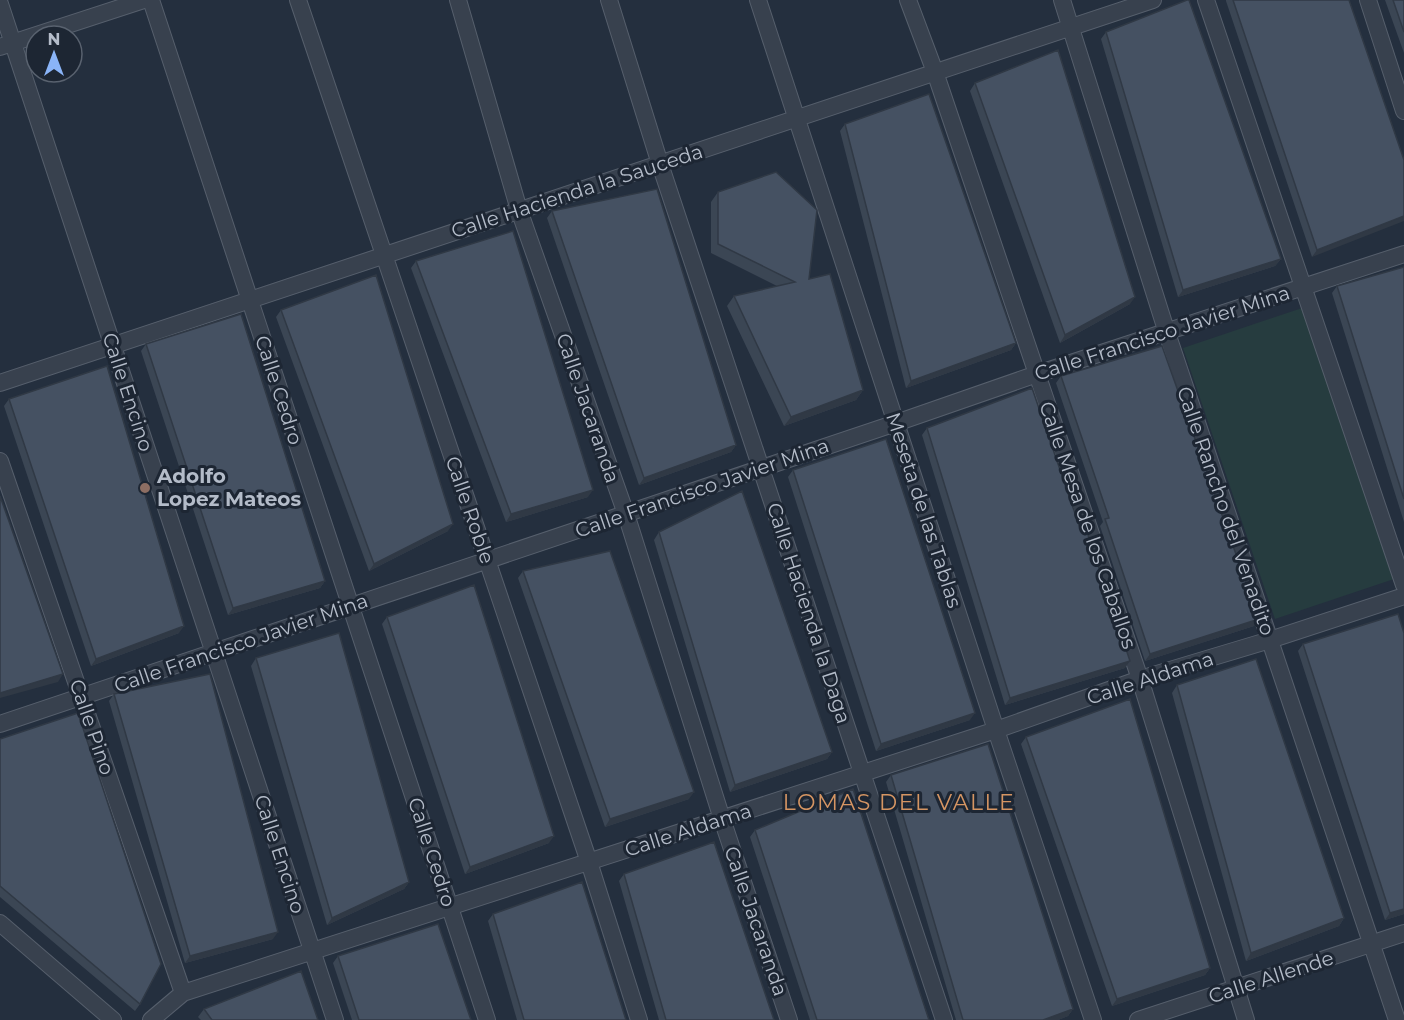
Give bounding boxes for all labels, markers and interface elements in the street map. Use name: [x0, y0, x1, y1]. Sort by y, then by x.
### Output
north arrow: [24, 24, 84, 84]
text: N: [48, 30, 60, 49]
street label: Calle Hacienda la Sauceda: [448, 139, 706, 243]
street label: Calle Francisco Javier Mina: [1031, 280, 1293, 386]
street label: Calle Encino: [98, 330, 158, 454]
street label: Calle Jacaranda: [551, 330, 625, 486]
street label: Calle Cedro: [250, 332, 308, 448]
street label: Calle Rancho del Venadito: [1172, 383, 1280, 639]
street label: Calle Mesa de los Caballos: [1034, 398, 1142, 652]
street label: Meseta de las Tablas: [881, 409, 967, 611]
street label: Calle Francisco Javier Mina: [572, 433, 832, 543]
street label: Calle Roble: [440, 453, 500, 567]
place label: Adolfo Lopez Mateos: [156, 464, 301, 511]
marker: Adolfo Lopez Mateos: [138, 481, 152, 495]
street label: Calle Hacienda la Daga: [762, 499, 856, 727]
street label: Calle Francisco Javier Mina: [111, 588, 371, 698]
street label: Calle Aldama: [1084, 646, 1216, 710]
street label: Calle Pino: [64, 676, 120, 778]
district label: LOMAS DEL VALLE: [783, 789, 1015, 816]
street label: Calle Encino: [250, 792, 310, 916]
street label: Calle Cedro: [403, 794, 461, 910]
street label: Calle Aldama: [622, 798, 754, 862]
street label: Calle Jacaranda: [719, 843, 793, 999]
street label: Calle Allende: [1205, 945, 1337, 1009]

